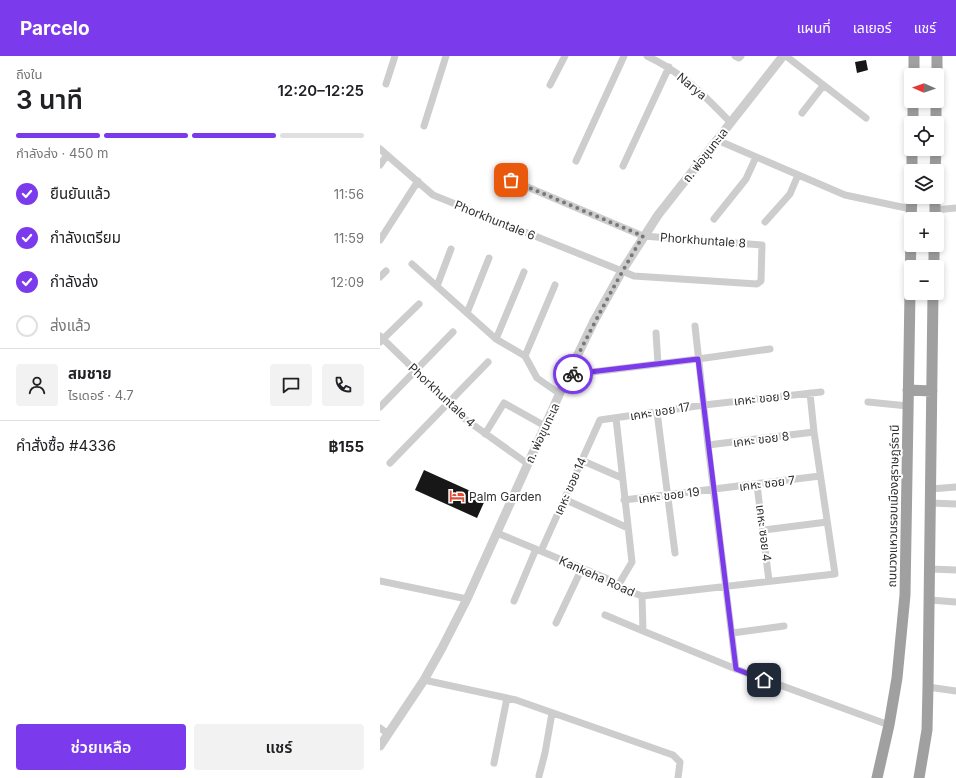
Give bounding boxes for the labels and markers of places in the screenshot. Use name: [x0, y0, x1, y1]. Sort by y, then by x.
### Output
pin: [494, 163, 528, 197]
hotel icon: Palm Garden: [448, 487, 466, 505]
place label: Palm Garden: [469, 489, 542, 504]
pin: [747, 663, 781, 697]

